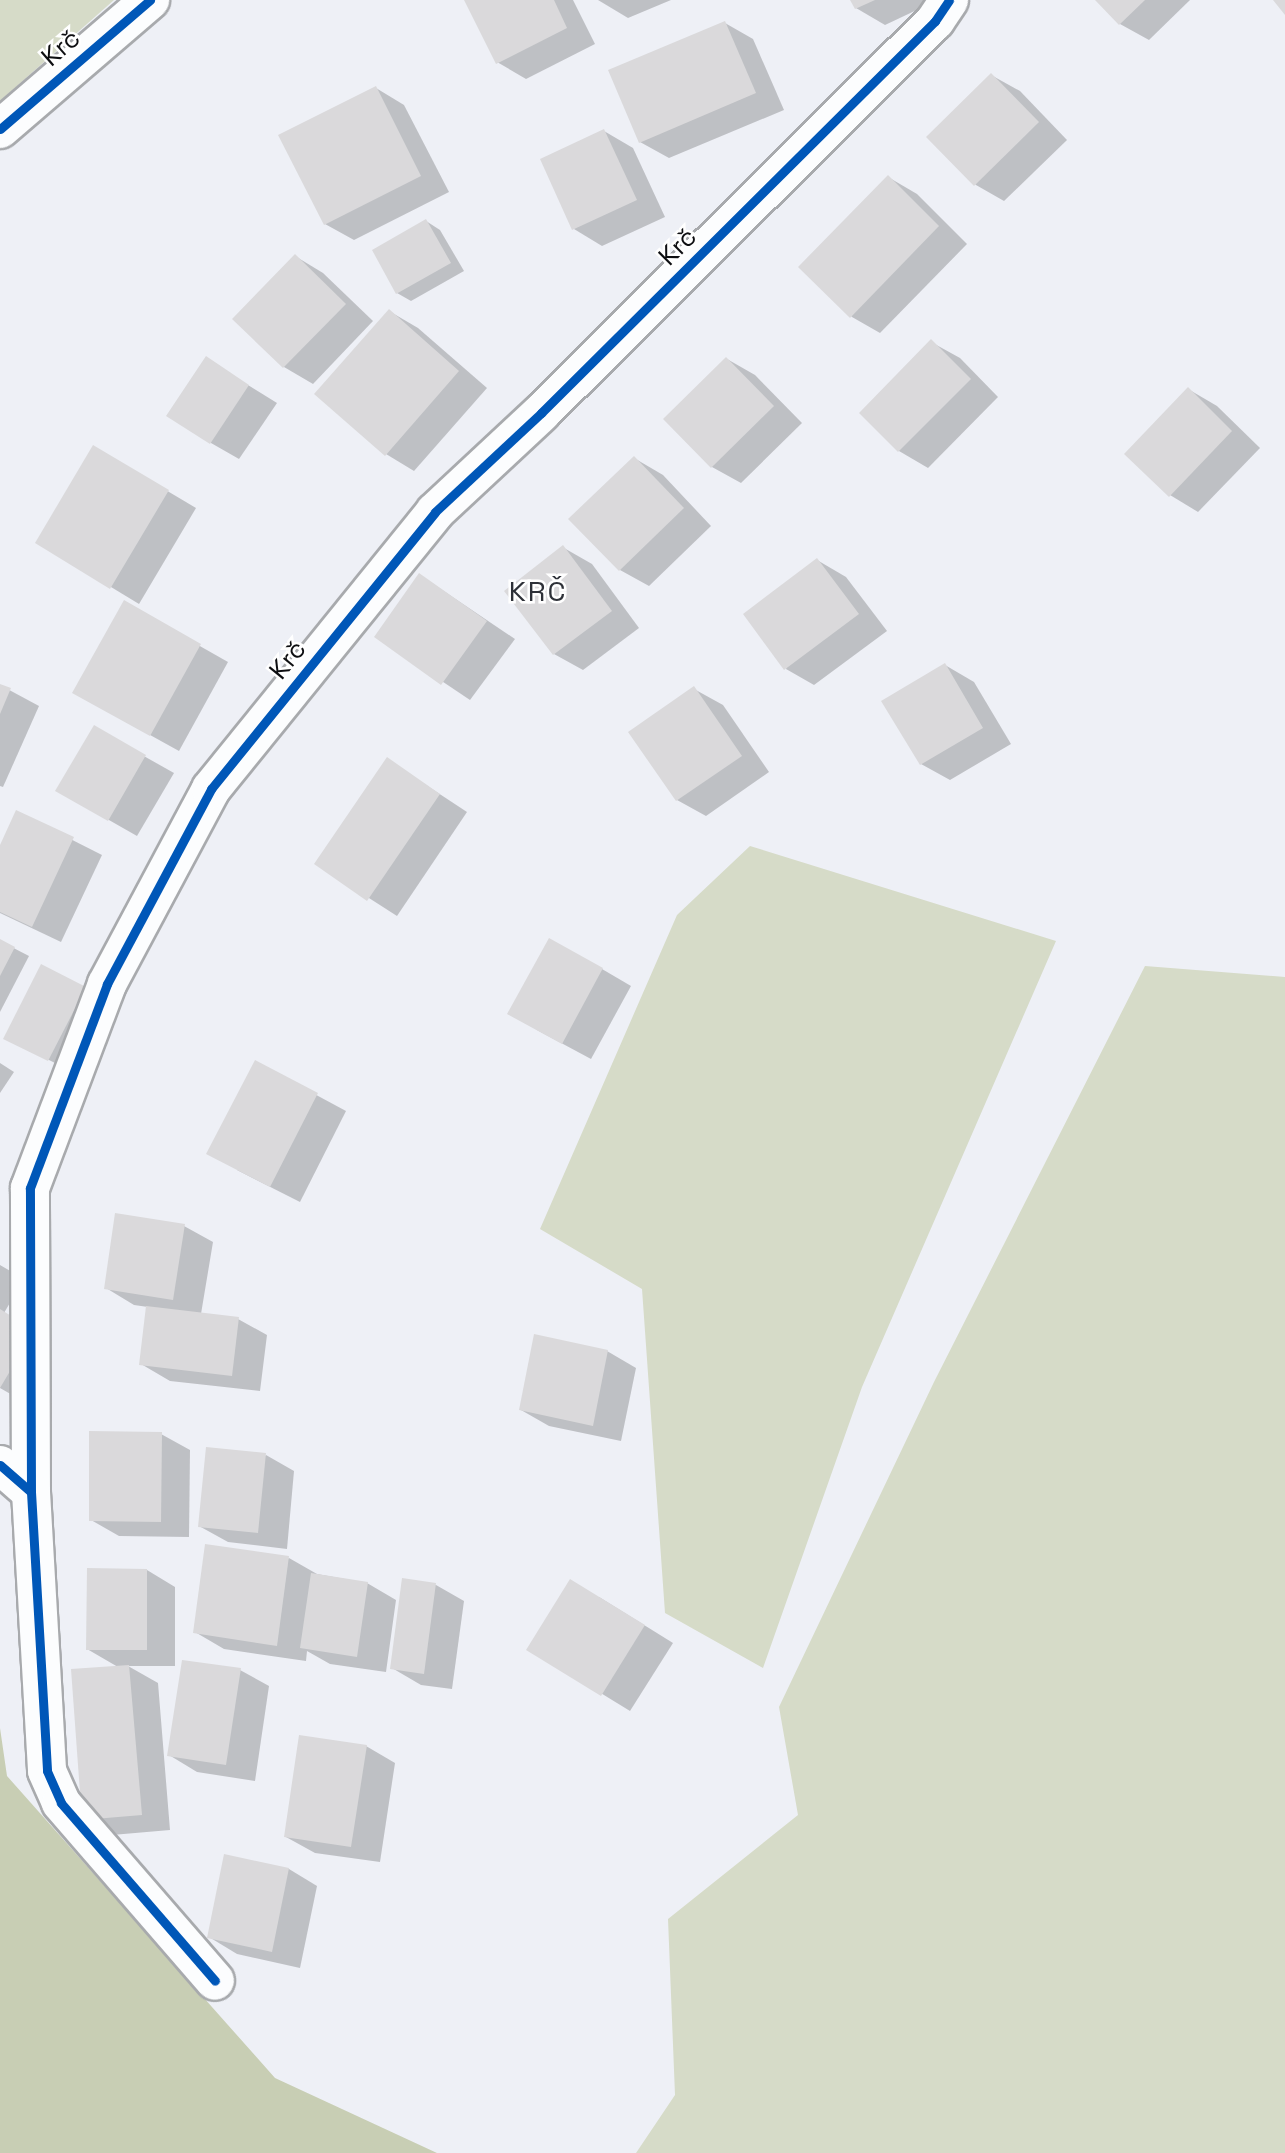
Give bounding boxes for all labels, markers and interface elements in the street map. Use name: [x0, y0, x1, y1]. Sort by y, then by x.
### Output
street label: Krč: [35, 23, 87, 73]
street label: Krč: [653, 222, 703, 272]
district label: KRČ: [509, 574, 567, 608]
street label: Krč: [263, 634, 313, 686]

